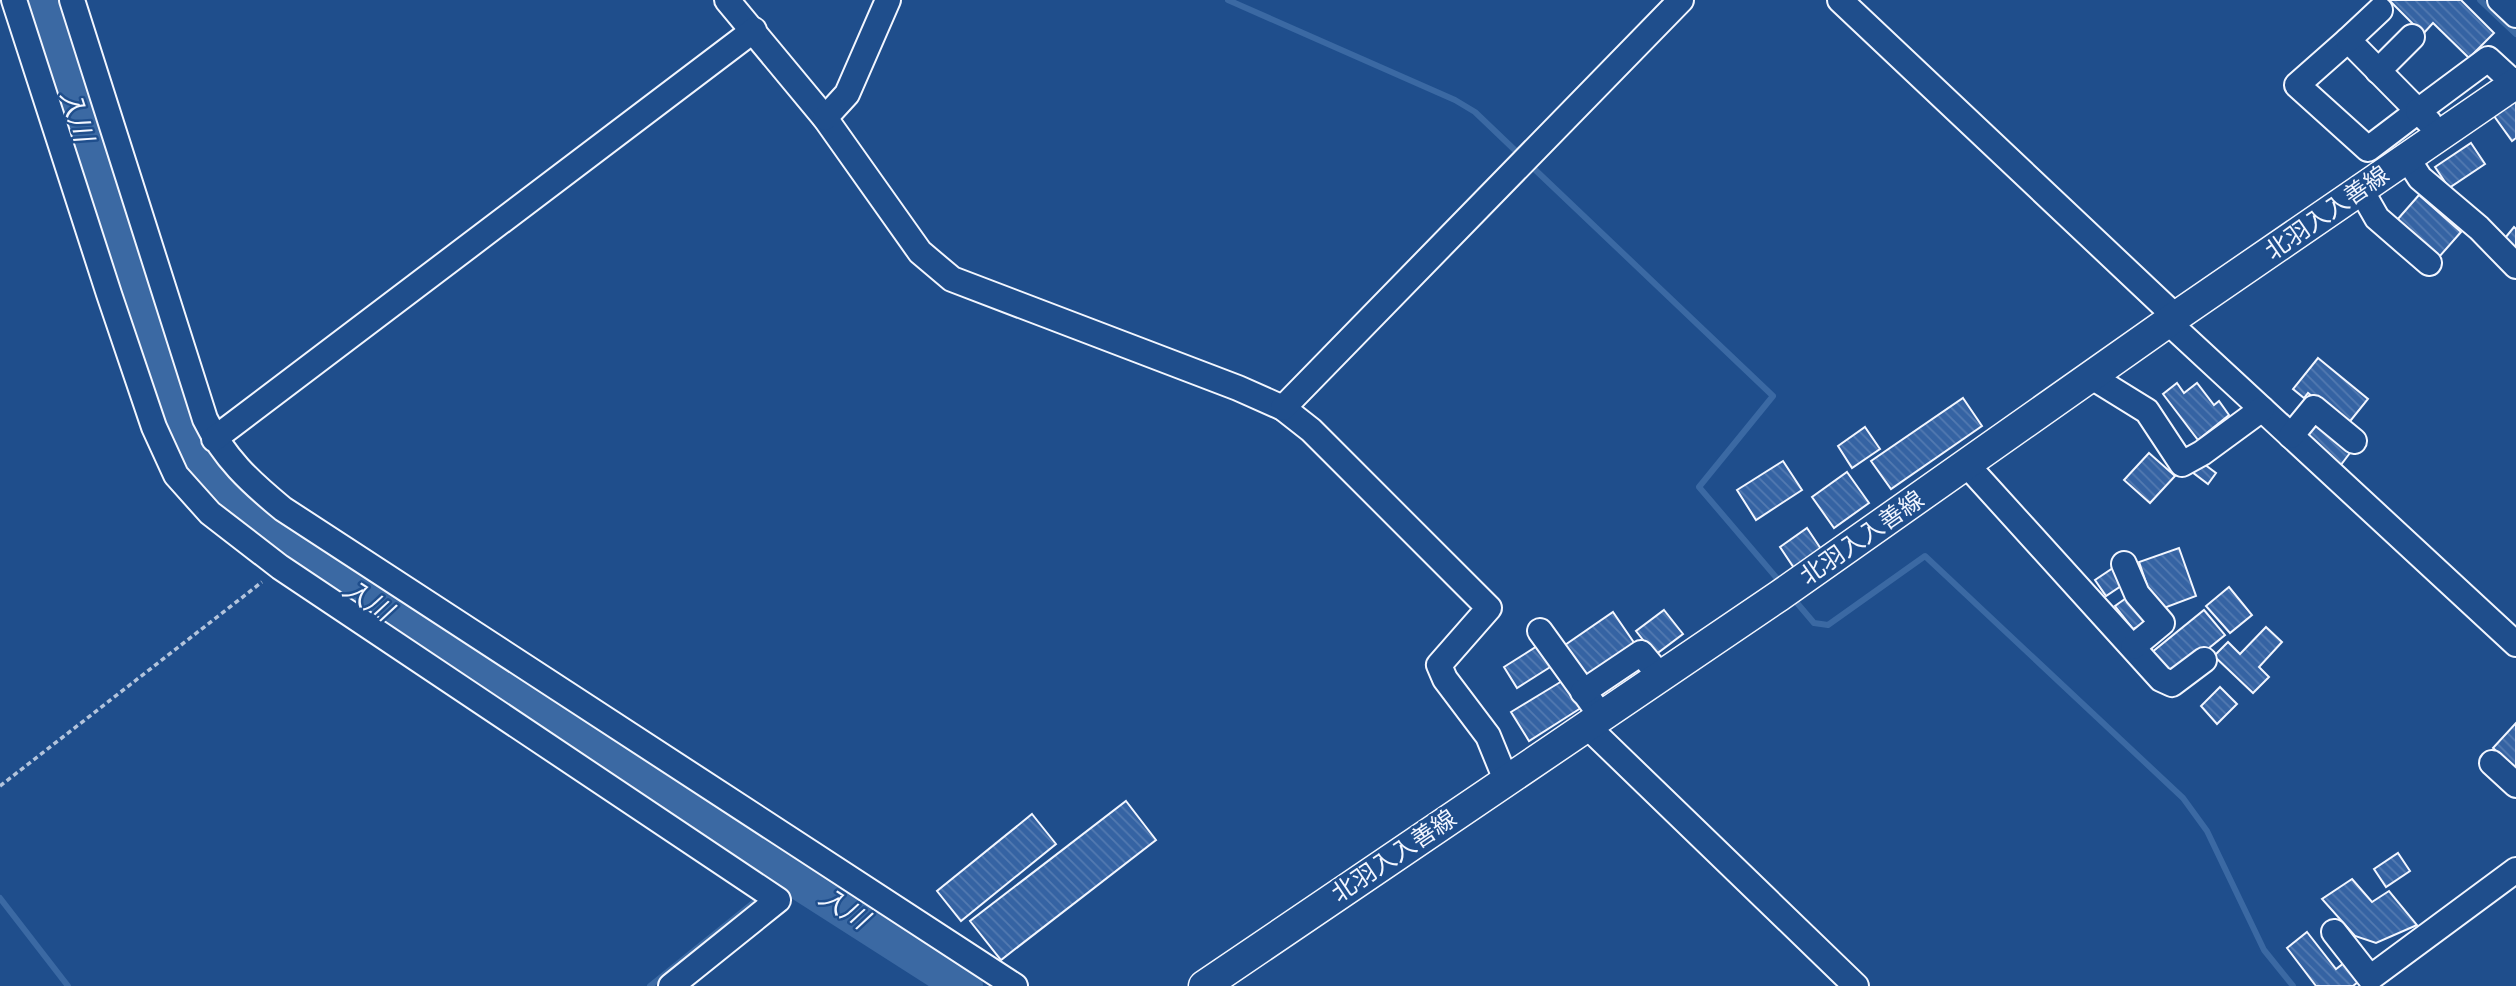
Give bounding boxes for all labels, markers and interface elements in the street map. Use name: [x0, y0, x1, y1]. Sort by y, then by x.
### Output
water label: 入川: [53, 86, 103, 149]
street label: 北羽入入善線: [2258, 158, 2395, 267]
street label: 北羽入入善線: [1793, 483, 1930, 592]
water label: 入川: [337, 571, 402, 630]
street label: 北羽入入善線: [1325, 802, 1462, 909]
water label: 入川: [813, 879, 878, 938]

